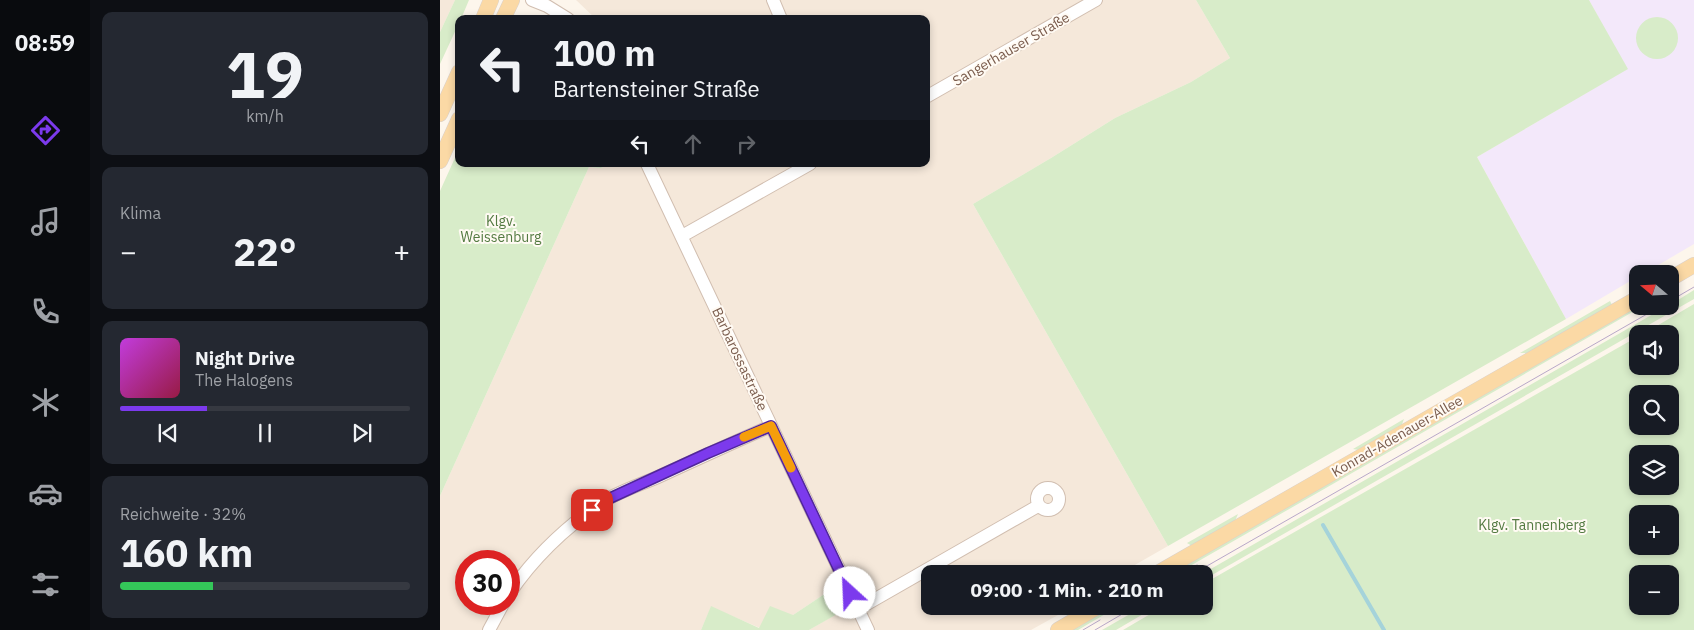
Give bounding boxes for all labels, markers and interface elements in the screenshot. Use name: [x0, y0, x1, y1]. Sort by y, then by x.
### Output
street label: Sangerhauser Straße: [949, 8, 1073, 90]
text: 08:59: [15, 28, 75, 57]
text: 100 m: [553, 30, 656, 76]
text: 19: [226, 31, 304, 116]
icon: left: [470, 35, 535, 100]
text: Bartensteiner Straße: [553, 74, 760, 103]
text: km/h: [246, 106, 284, 126]
icon: directions: [28, 113, 63, 148]
icon: left: [626, 130, 654, 158]
icon: ahead: [679, 130, 707, 158]
icon: right: [732, 130, 760, 158]
text: Klima: [120, 203, 161, 223]
icon: music: [28, 204, 63, 239]
park label: Klgv. Weissenburg: [461, 212, 542, 246]
text: 22°: [233, 227, 297, 276]
text: −: [120, 233, 137, 270]
text: +: [393, 233, 410, 270]
north arrow: [1629, 265, 1679, 315]
map controls: [1629, 265, 1679, 615]
icon: phone: [28, 294, 63, 329]
street label: Barbarossastraße: [708, 304, 772, 414]
button: sound: [1629, 325, 1679, 375]
text: Night Drive: [195, 346, 295, 370]
text: The Halogens: [195, 370, 293, 390]
icon: climate: [28, 385, 63, 420]
button: search: [1629, 385, 1679, 435]
street label: Konrad-Adenauer-Allee: [1328, 391, 1466, 481]
icon: previous: [154, 419, 182, 447]
icon: pause: [251, 419, 279, 447]
icon: next: [348, 419, 376, 447]
button: layers: [1629, 445, 1679, 495]
icon: car: [28, 476, 63, 511]
pin: [571, 489, 613, 531]
icon: arrive: [578, 496, 606, 524]
text: Reichweite · 32%: [120, 504, 246, 524]
button: +: [1629, 505, 1679, 555]
park label: Klgv. Tannenberg: [1478, 516, 1586, 534]
text: 160 km: [120, 528, 253, 577]
speed limit sign: 30: [455, 550, 520, 615]
button: −: [1629, 565, 1679, 615]
position arrow: [823, 566, 875, 618]
icon: filters: [28, 567, 63, 602]
text: 09:00 · 1 Min. · 210 m: [970, 578, 1164, 602]

